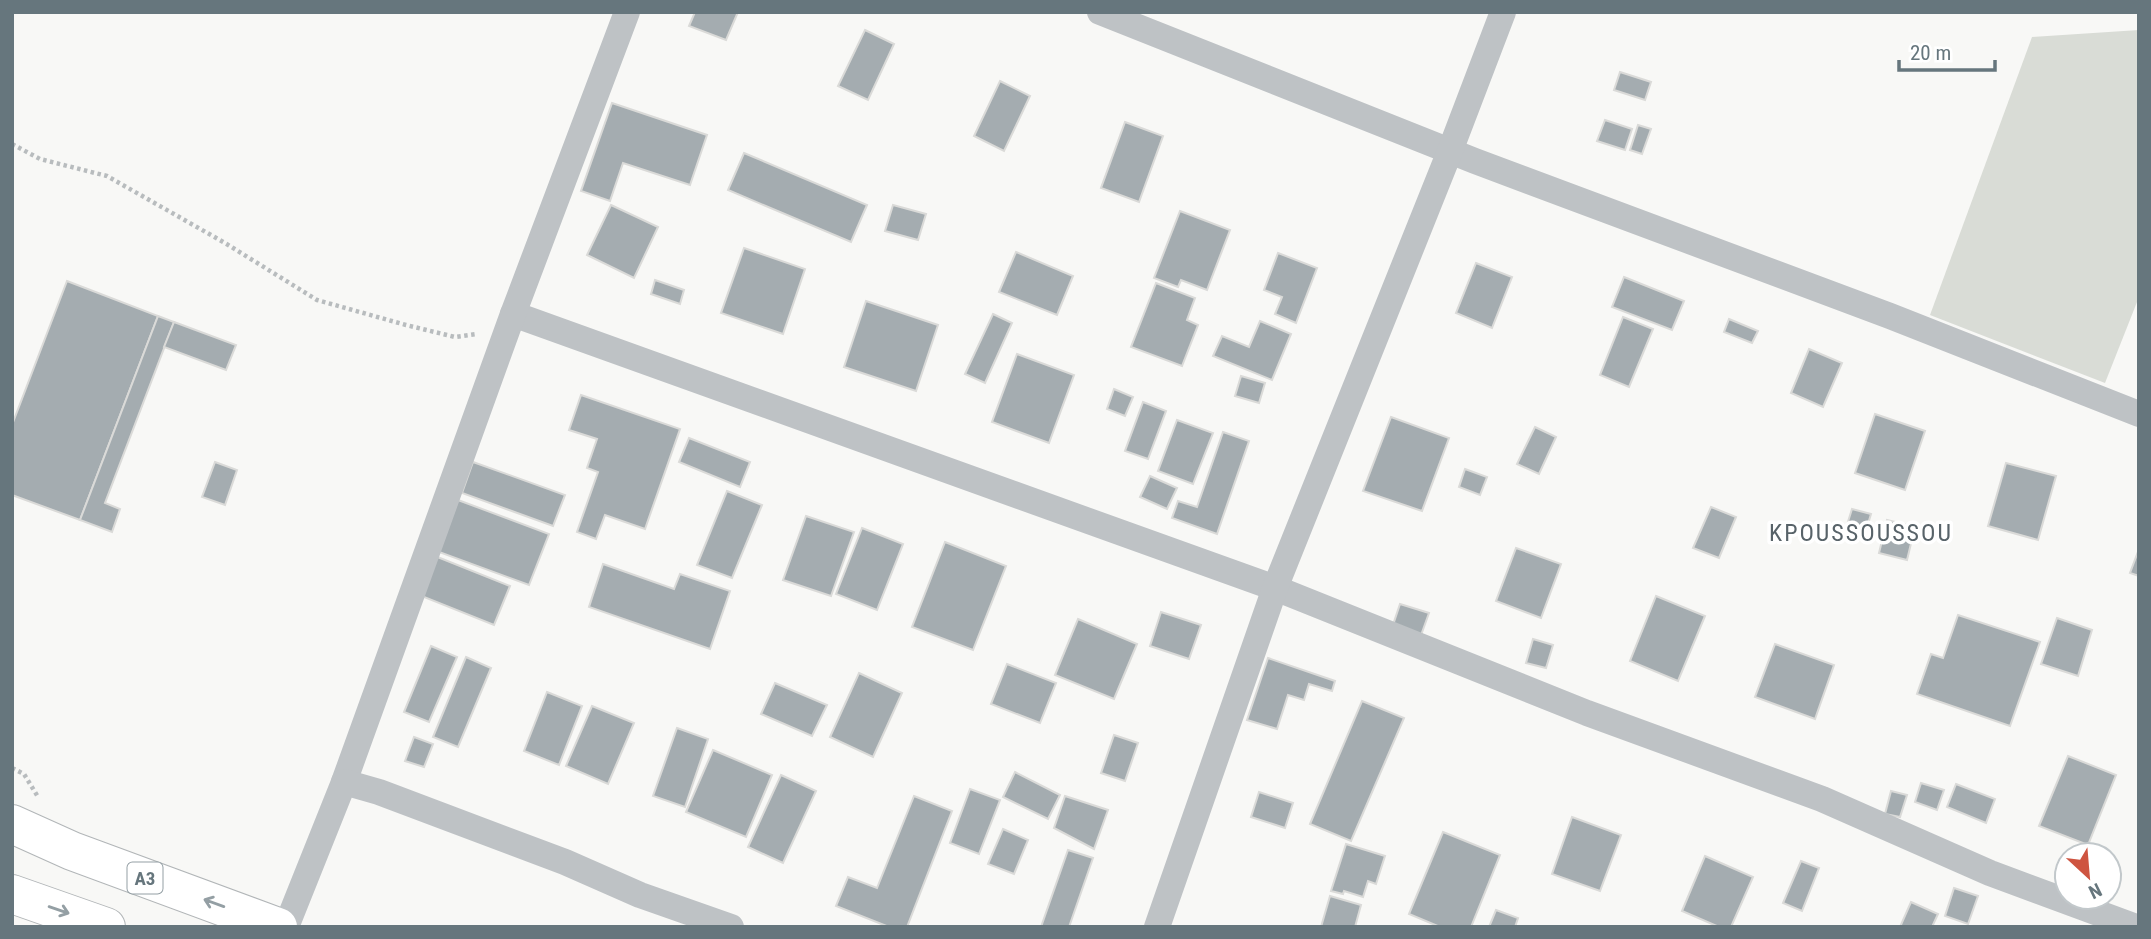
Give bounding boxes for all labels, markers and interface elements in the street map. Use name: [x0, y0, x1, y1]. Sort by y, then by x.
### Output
scale bar: [1899, 28, 1995, 72]
text: 20 m: [1910, 41, 1951, 65]
district label: KPOUSSOUSSOU: [1769, 519, 1953, 547]
north arrow: [2053, 841, 2123, 911]
road number: A3: [128, 862, 162, 894]
text: N: [2085, 878, 2106, 904]
one-way arrow: [204, 896, 226, 908]
one-way arrow: [48, 905, 70, 917]

